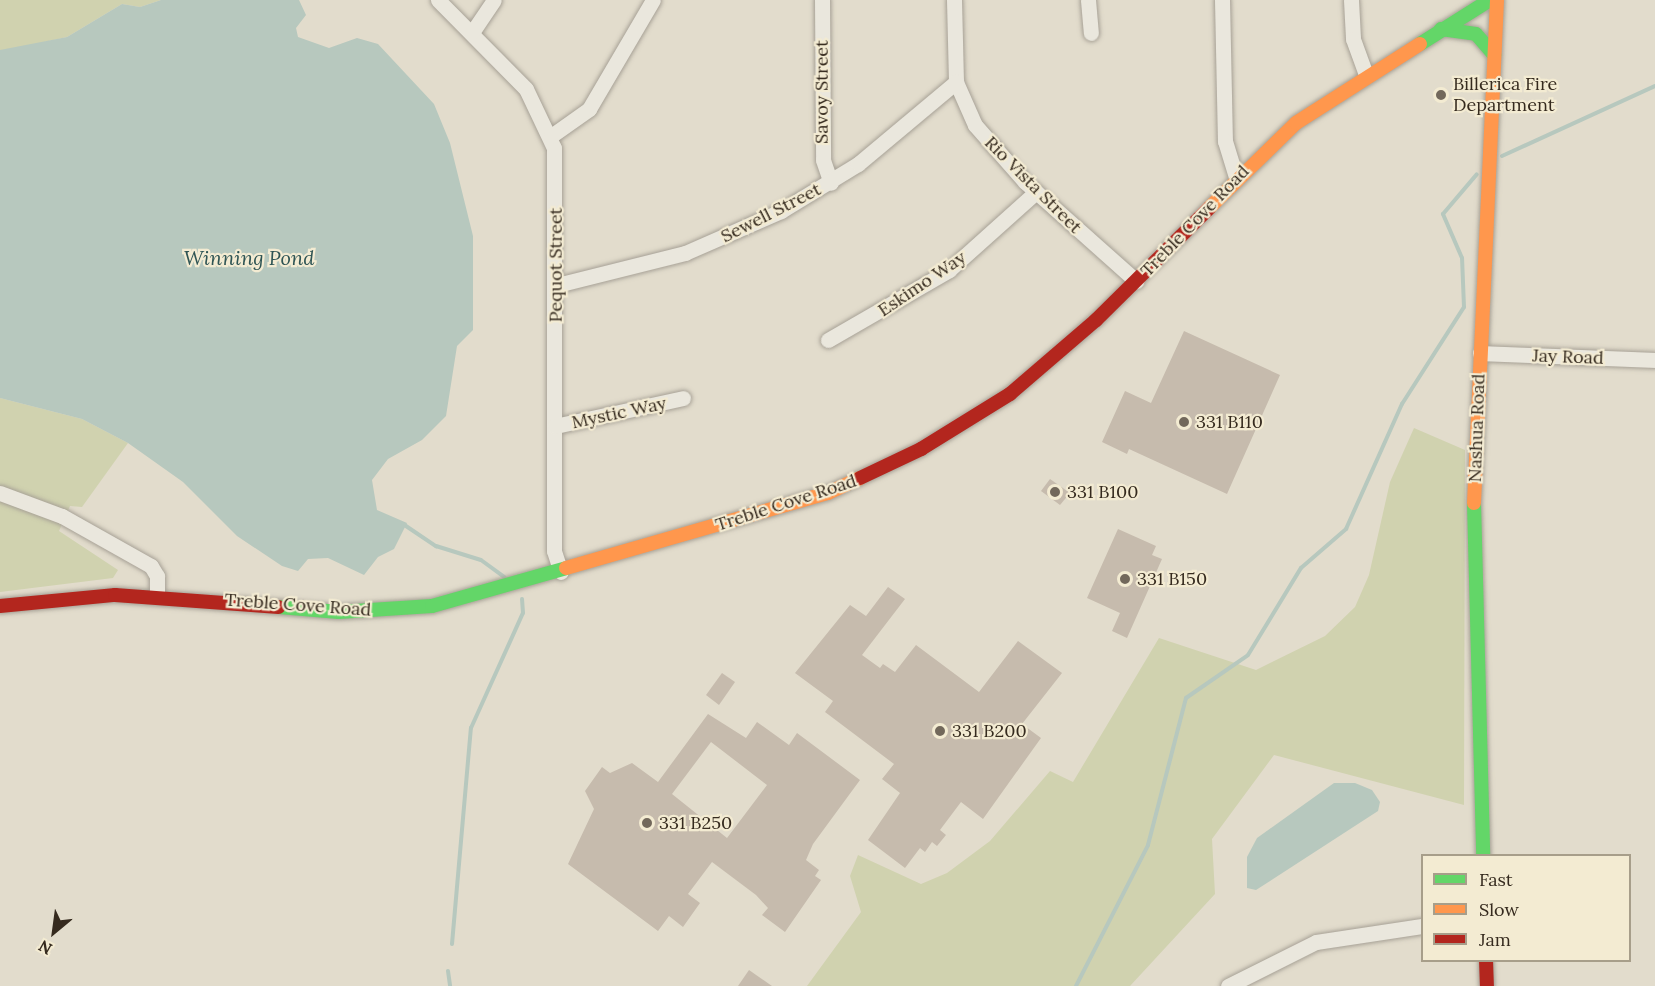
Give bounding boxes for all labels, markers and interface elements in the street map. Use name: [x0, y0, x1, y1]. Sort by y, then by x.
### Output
street label: Savoy Street: [811, 40, 833, 144]
place label: Billerica Fire Department: [1453, 74, 1557, 116]
marker: Billerica Fire Department: [1434, 88, 1448, 102]
street label: Rio Vista Street: [980, 132, 1086, 238]
street label: Treble Cove Road: [1136, 161, 1254, 281]
street label: Sewell Street: [717, 179, 825, 247]
street label: Pequot Street: [545, 208, 567, 322]
water label: Winning Pond: [184, 245, 314, 269]
street label: Eskimo Way: [874, 247, 970, 321]
street label: Jay Road: [1532, 345, 1604, 369]
street label: Nashua Road: [1464, 373, 1490, 483]
street label: Mystic Way: [570, 392, 668, 434]
place label: 331 B110: [1196, 411, 1263, 433]
marker: 331 B110: [1177, 415, 1191, 429]
street label: Treble Cove Road: [713, 470, 859, 536]
place label: 331 B100: [1067, 481, 1138, 503]
marker: 331 B100: [1048, 485, 1062, 499]
place label: 331 B150: [1137, 568, 1207, 590]
marker: 331 B150: [1118, 572, 1132, 586]
street label: Treble Cove Road: [224, 589, 372, 621]
place label: 331 B200: [952, 720, 1027, 742]
marker: 331 B200: [933, 724, 947, 738]
place label: 331 B250: [659, 812, 732, 834]
marker: 331 B250: [640, 816, 654, 830]
legend: [1421, 854, 1631, 962]
text: Fast: [1479, 868, 1513, 891]
text: Slow: [1479, 898, 1519, 921]
north arrow: [24, 902, 84, 962]
text: Jam: [1479, 928, 1511, 951]
text: N: [35, 936, 56, 959]

